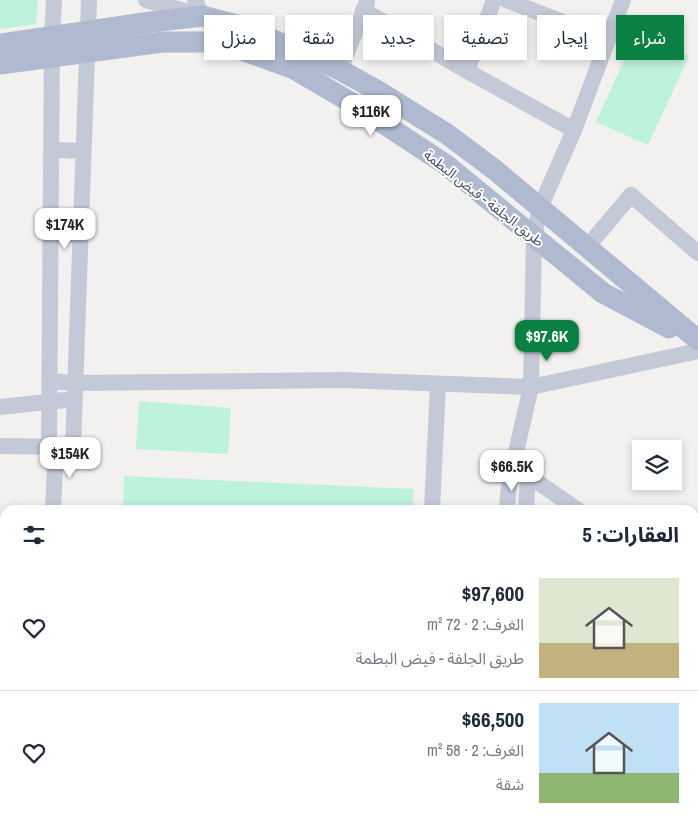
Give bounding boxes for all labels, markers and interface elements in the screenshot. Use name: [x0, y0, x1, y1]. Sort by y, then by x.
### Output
chip: منزل: [204, 15, 275, 60]
chip: شقة: [285, 15, 353, 60]
chip: جديد: [363, 15, 434, 60]
chip: تصفية: [444, 15, 527, 60]
chip: إيجار: [537, 15, 606, 60]
chip: شراء: [616, 15, 684, 60]
pin: $116K: [336, 94, 406, 137]
text: $116K: [352, 100, 390, 122]
street label: طريق الجلفة - فيض البطمة: [420, 145, 548, 251]
pin: $174K: [30, 208, 100, 250]
text: $174K: [46, 213, 84, 235]
pin: $97.6K: [506, 320, 588, 362]
text: $97.6K: [526, 325, 568, 347]
pin: $154K: [35, 436, 105, 479]
map controls: [632, 440, 682, 490]
button: layers: [632, 440, 682, 490]
text: $154K: [51, 442, 89, 464]
pin: $66.5K: [471, 450, 553, 492]
text: $66.5K: [491, 455, 533, 477]
text: العقارات: 5: [582, 520, 679, 549]
icon: filters: [20, 521, 48, 549]
text: $97,600: [462, 579, 524, 608]
icon: home: [579, 598, 639, 658]
text: الغرف: 2 · 72 m²: [427, 613, 524, 635]
icon: heart: [20, 614, 48, 642]
text: طريق الجلفة - فيض البطمة: [355, 647, 524, 669]
text: $66,500: [462, 705, 524, 734]
icon: home: [579, 723, 639, 783]
icon: heart: [20, 739, 48, 767]
text: الغرف: 2 · 58 m²: [427, 739, 524, 761]
text: شقة: [496, 773, 524, 795]

